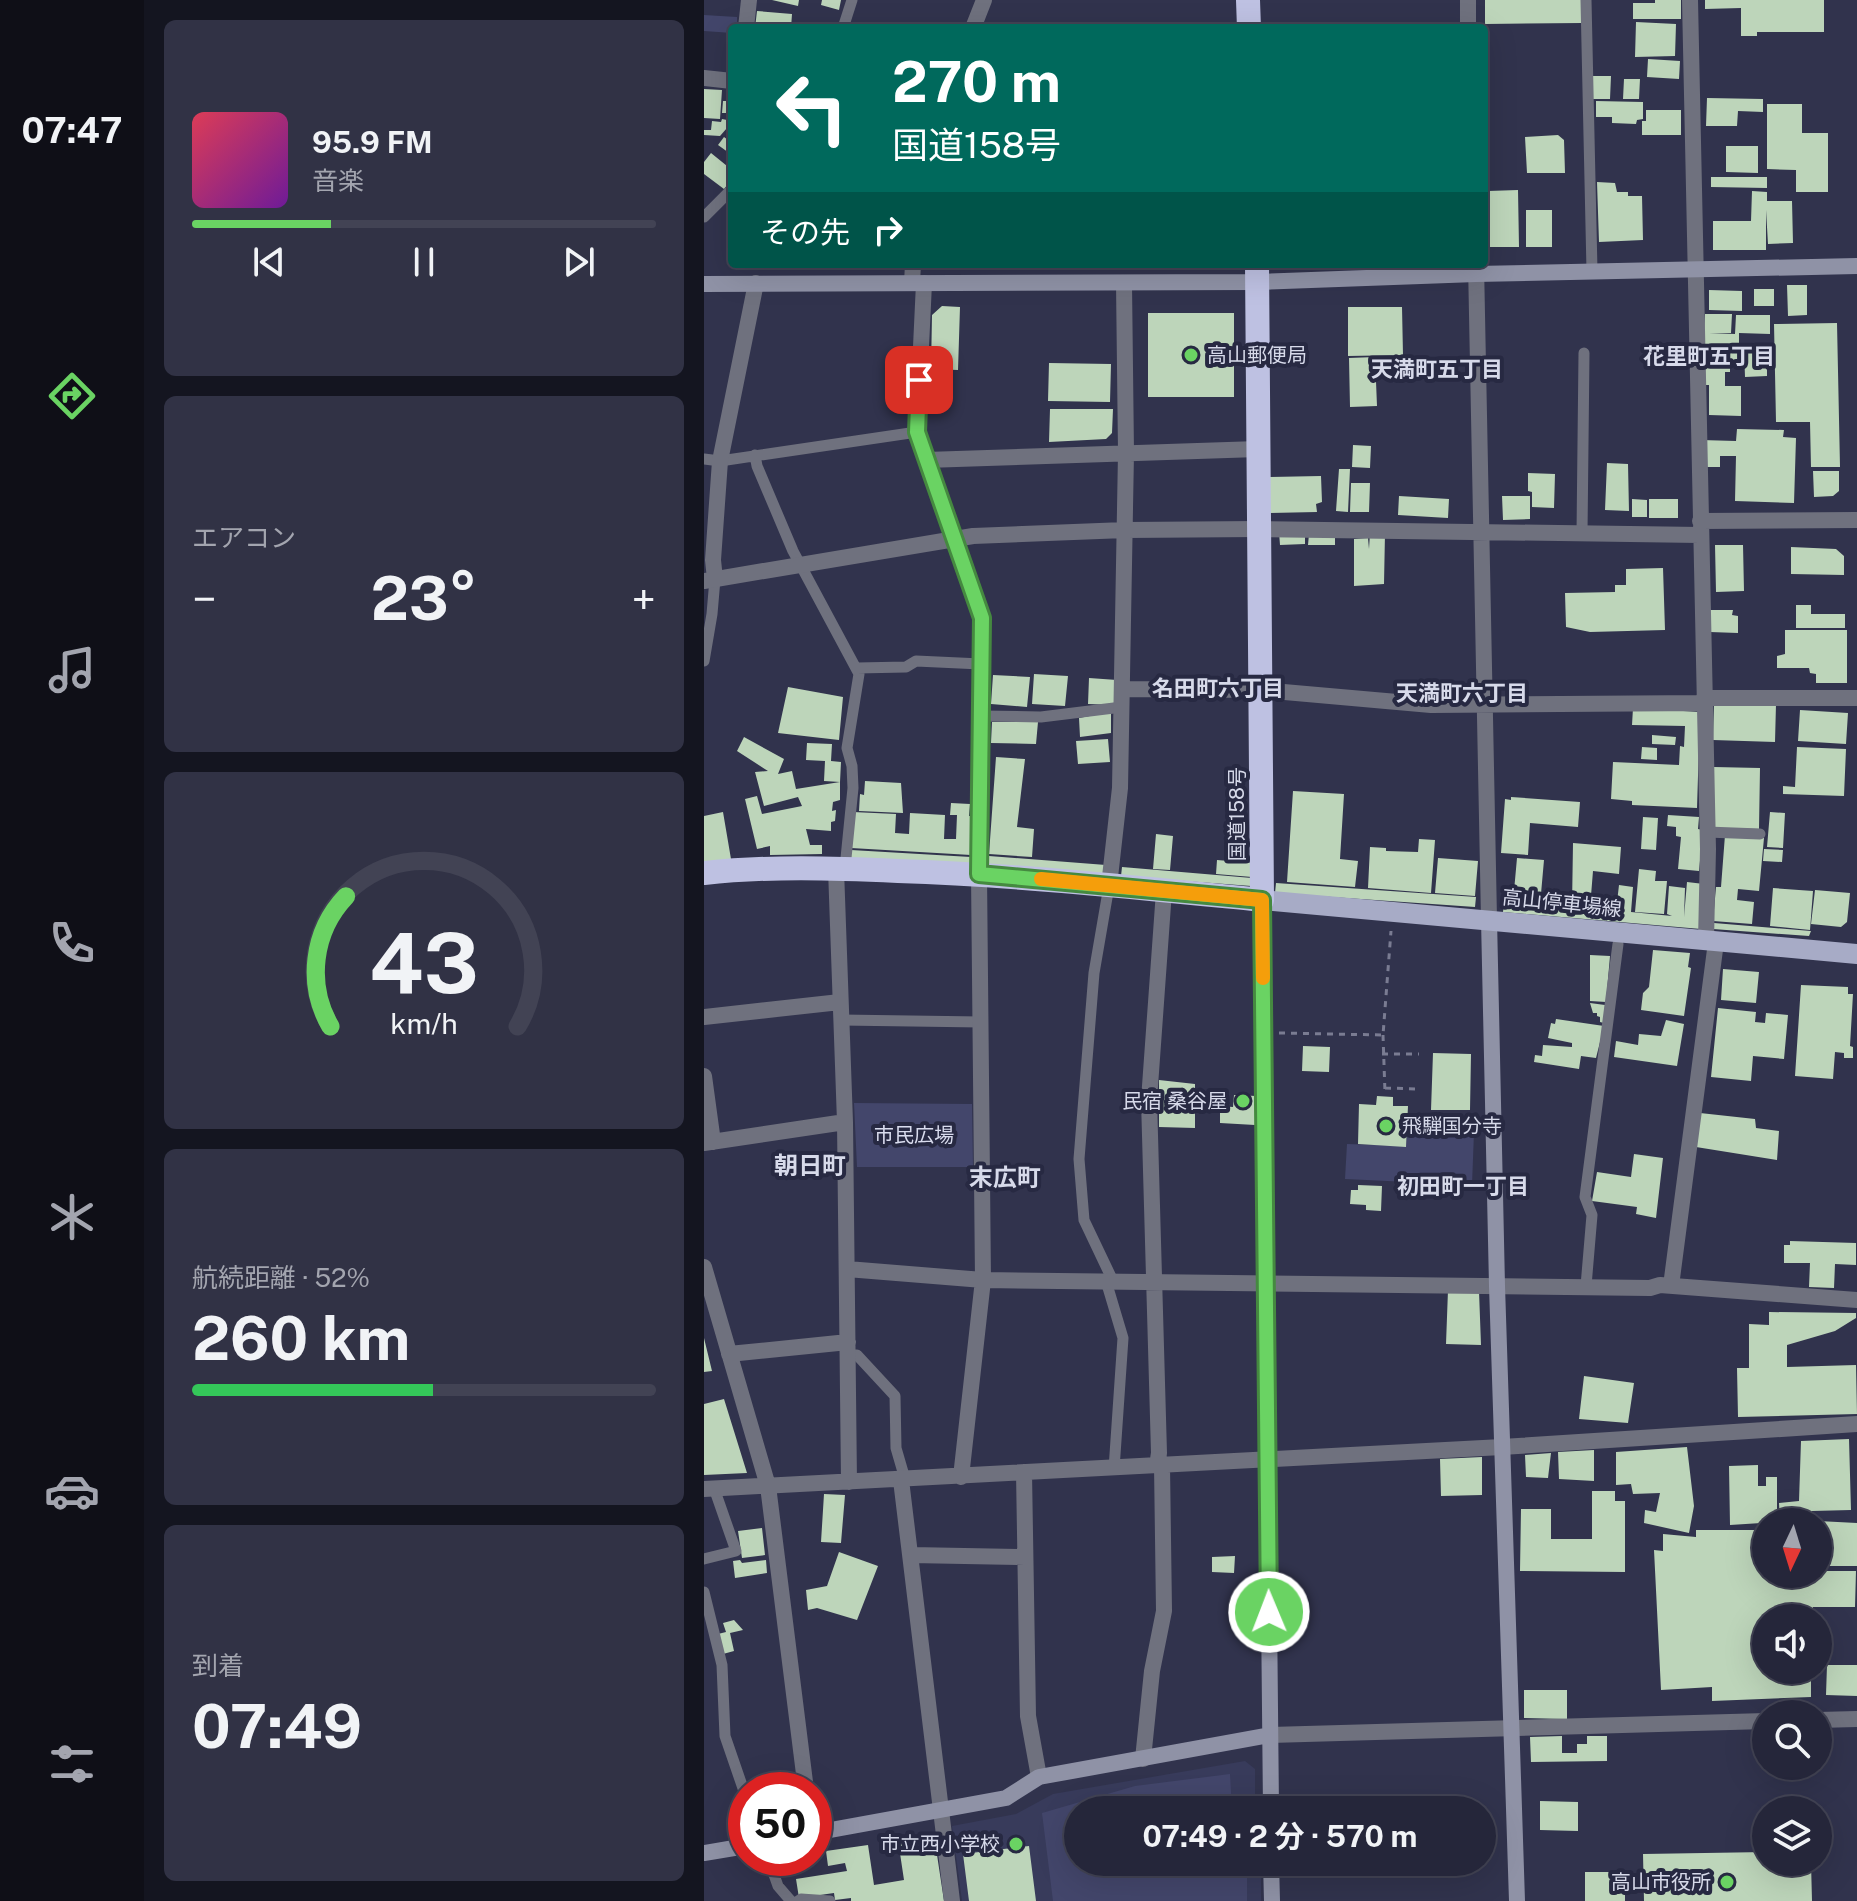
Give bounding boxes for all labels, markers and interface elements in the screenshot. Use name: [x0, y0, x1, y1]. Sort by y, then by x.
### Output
text: 270 m: [892, 49, 1061, 115]
icon: left: [760, 56, 864, 160]
text: 07:47: [22, 109, 122, 151]
text: 95.9 FM: [312, 124, 433, 160]
text: 国道158号: [892, 124, 1061, 166]
text: 音楽: [312, 165, 364, 196]
icon: right: [866, 208, 910, 252]
text: その先: [760, 214, 850, 250]
icon: previous: [247, 240, 291, 284]
icon: pause: [402, 240, 446, 284]
icon: next: [557, 240, 601, 284]
place label: 高山郵便局: [1207, 343, 1307, 367]
district label: 花里町五丁目: [1643, 343, 1775, 369]
pin: [885, 346, 953, 414]
marker: 高山郵便局: [1182, 346, 1200, 364]
district label: 天満町五丁目: [1371, 356, 1503, 382]
icon: arrive: [897, 358, 941, 402]
icon: directions: [44, 368, 100, 424]
text: エアコン: [192, 522, 296, 553]
text: 23°: [371, 563, 477, 634]
text: −: [192, 573, 216, 625]
text: +: [632, 573, 656, 625]
icon: music: [44, 642, 100, 698]
district label: 名田町六丁目: [1152, 675, 1284, 701]
district label: 天満町六丁目: [1396, 680, 1528, 706]
street label: 国道158号: [1225, 767, 1249, 861]
street label: 高山停車場線: [1501, 885, 1623, 921]
text: 43: [369, 913, 479, 1011]
icon: phone: [44, 915, 100, 971]
text: km/h: [390, 1007, 458, 1040]
place label: 民宿 桑谷屋: [1122, 1089, 1227, 1113]
marker: 民宿 桑谷屋: [1234, 1092, 1252, 1110]
place label: 飛騨国分寺: [1402, 1114, 1502, 1138]
marker: 飛騨国分寺: [1377, 1117, 1395, 1135]
park label: 市民広場: [874, 1123, 954, 1147]
district label: 朝日町: [774, 1151, 846, 1179]
district label: 末広町: [969, 1163, 1041, 1191]
district label: 初田町一丁目: [1397, 1173, 1529, 1199]
icon: climate: [44, 1189, 100, 1245]
text: 航続距離 · 52%: [192, 1262, 370, 1293]
text: 260 km: [192, 1303, 410, 1374]
icon: car: [44, 1463, 100, 1519]
north arrow: [1752, 1508, 1832, 1588]
map controls: [1752, 1508, 1832, 1876]
position arrow: [1227, 1570, 1311, 1654]
button: sound: [1752, 1604, 1832, 1684]
text: 到着: [192, 1650, 244, 1681]
text: 07:49: [192, 1691, 362, 1762]
button: search: [1752, 1700, 1832, 1780]
icon: filters: [44, 1736, 100, 1792]
speed limit sign: 50: [728, 1772, 832, 1876]
button: layers: [1752, 1796, 1832, 1876]
text: 07:49 · 2 分 · 570 m: [1142, 1818, 1418, 1854]
place label: 市立西小学校: [880, 1832, 1000, 1856]
marker: 市立西小学校: [1007, 1835, 1025, 1853]
place label: 高山市役所: [1611, 1870, 1711, 1894]
marker: 高山市役所: [1718, 1873, 1736, 1891]

